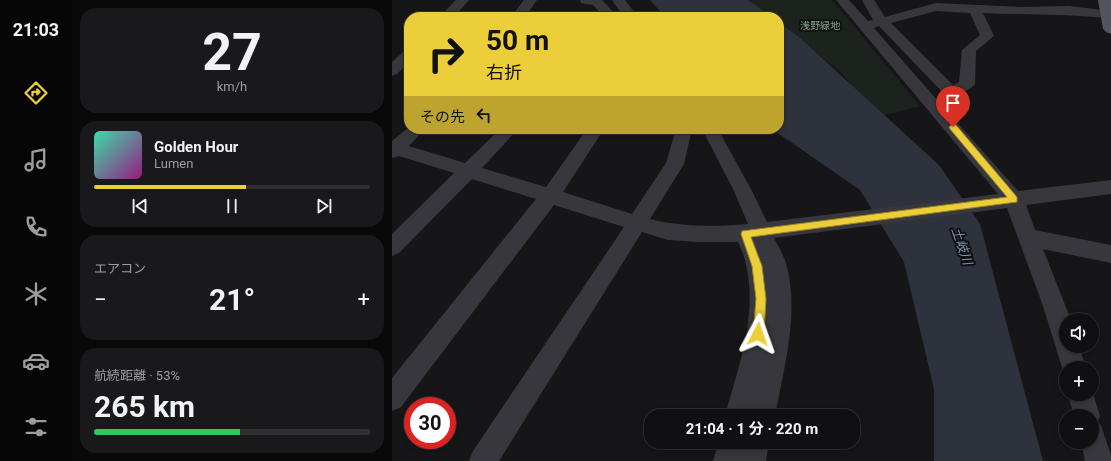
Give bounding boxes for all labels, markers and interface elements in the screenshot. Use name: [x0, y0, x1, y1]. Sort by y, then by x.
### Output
text: 21:03: [13, 19, 59, 40]
park label: 浅野緑地: [800, 20, 841, 31]
text: 27: [202, 22, 262, 83]
text: 50 m: [486, 24, 549, 57]
icon: right: [420, 28, 472, 80]
text: 右折: [486, 62, 522, 83]
icon: directions: [22, 79, 50, 107]
text: km/h: [217, 79, 247, 94]
pin: [936, 86, 970, 127]
icon: arrive: [942, 92, 964, 114]
icon: left: [473, 104, 495, 126]
text: その先: [420, 108, 465, 126]
text: Golden Hour: [154, 138, 238, 156]
icon: music: [22, 146, 50, 174]
text: Lumen: [154, 156, 193, 171]
icon: previous: [129, 195, 151, 217]
icon: pause: [221, 195, 243, 217]
icon: next: [313, 195, 335, 217]
icon: phone: [22, 213, 50, 241]
water label: 土岐川: [949, 225, 976, 269]
text: エアコン: [94, 261, 146, 276]
icon: climate: [22, 280, 50, 308]
text: 21°: [209, 282, 255, 317]
text: −: [94, 287, 107, 312]
text: +: [358, 287, 370, 312]
position arrow: [737, 313, 779, 355]
map controls: [1059, 313, 1099, 449]
button: sound: [1059, 313, 1099, 353]
icon: car: [22, 347, 50, 375]
button: +: [1059, 361, 1099, 401]
text: 航続距離 · 53%: [94, 368, 180, 383]
text: 265 km: [94, 389, 195, 424]
speed limit sign: 30: [404, 397, 456, 449]
button: −: [1059, 409, 1099, 449]
icon: filters: [22, 413, 50, 441]
text: 21:04 · 1 分 · 220 m: [686, 420, 818, 438]

